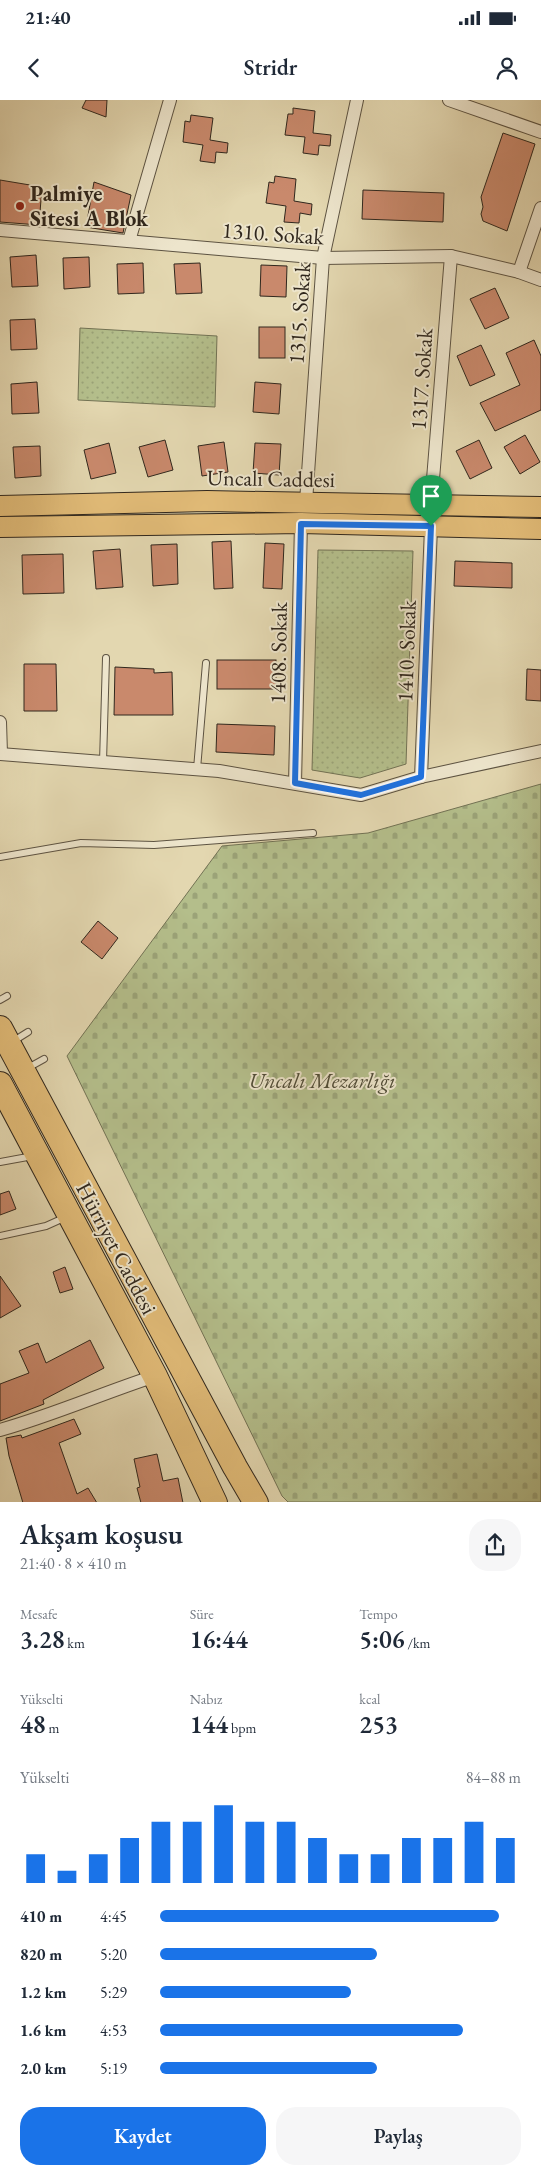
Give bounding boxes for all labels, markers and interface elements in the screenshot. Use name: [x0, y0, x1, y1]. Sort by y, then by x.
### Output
text: 21:40: [25, 5, 71, 30]
text: Stridr: [244, 53, 297, 82]
icon: back: [20, 54, 48, 82]
icon: person: [493, 54, 521, 82]
place label: Palmiye Sitesi A Blok: [30, 179, 149, 233]
marker: Palmiye Sitesi A Blok: [14, 200, 26, 212]
street label: 1310. Sokak: [221, 215, 325, 252]
street label: 1315. Sokak: [281, 261, 318, 365]
street label: 1317. Sokak: [403, 327, 440, 431]
street label: Uncalı Caddesi: [207, 463, 335, 494]
pin: [410, 475, 452, 526]
icon: arrive: [417, 482, 445, 510]
street label: 1410. Sokak: [390, 599, 423, 702]
street label: 1408. Sokak: [263, 601, 294, 704]
park label: Uncalı Mezarlığı: [249, 1066, 395, 1095]
street label: Hürriyet Caddesi: [69, 1177, 164, 1320]
text: Akşam koşusu: [20, 1516, 183, 1552]
button: share: [469, 1519, 521, 1571]
text: 21:40 · 8 × 410 m: [20, 1553, 127, 1574]
text: Mesafe: [20, 1605, 57, 1623]
text: Süre: [190, 1605, 214, 1623]
text: Tempo: [359, 1605, 398, 1623]
text: 3.28: [20, 1623, 65, 1655]
text: 16:44: [190, 1623, 248, 1655]
text: 5:06: [359, 1623, 405, 1655]
text: km: [65, 1634, 85, 1652]
text: /km: [405, 1634, 430, 1652]
text: Yükselti: [20, 1690, 63, 1708]
text: Nabız: [190, 1690, 222, 1708]
text: kcal: [359, 1690, 380, 1708]
text: 48: [20, 1708, 46, 1740]
text: 144: [190, 1708, 228, 1740]
text: 253: [359, 1708, 398, 1740]
text: m: [46, 1719, 59, 1737]
text: bpm: [228, 1719, 256, 1737]
text: Yükselti: [20, 1767, 69, 1788]
text: 84–88 m: [466, 1767, 521, 1788]
text: 410 m: [20, 1906, 62, 1927]
text: 4:45: [100, 1906, 127, 1927]
text: 820 m: [20, 1944, 62, 1965]
text: 5:20: [100, 1944, 127, 1965]
text: 1.2 km: [20, 1982, 66, 2003]
text: 5:29: [100, 1982, 127, 2003]
text: 1.6 km: [20, 2020, 66, 2041]
text: 4:53: [100, 2020, 127, 2041]
text: 2.0 km: [20, 2058, 66, 2079]
text: 5:19: [100, 2058, 127, 2079]
button: Kaydet: [20, 2107, 266, 2165]
button: Paylaş: [276, 2107, 521, 2165]

